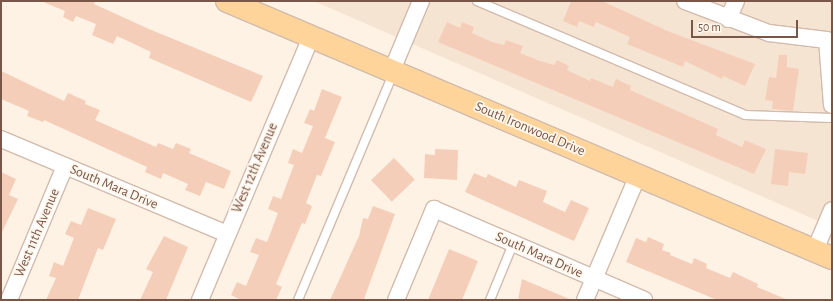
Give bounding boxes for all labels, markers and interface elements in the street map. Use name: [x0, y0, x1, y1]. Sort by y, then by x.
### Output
scale bar: [693, 12, 800, 38]
text: 50 m: [698, 21, 721, 33]
street label: South Ironwood Drive: [472, 98, 588, 160]
street label: West 12th Avenue: [228, 120, 282, 216]
street label: South Mara Drive: [67, 161, 161, 213]
street label: West 11th Avenue: [11, 186, 63, 280]
street label: South Mara Drive: [493, 228, 585, 282]

